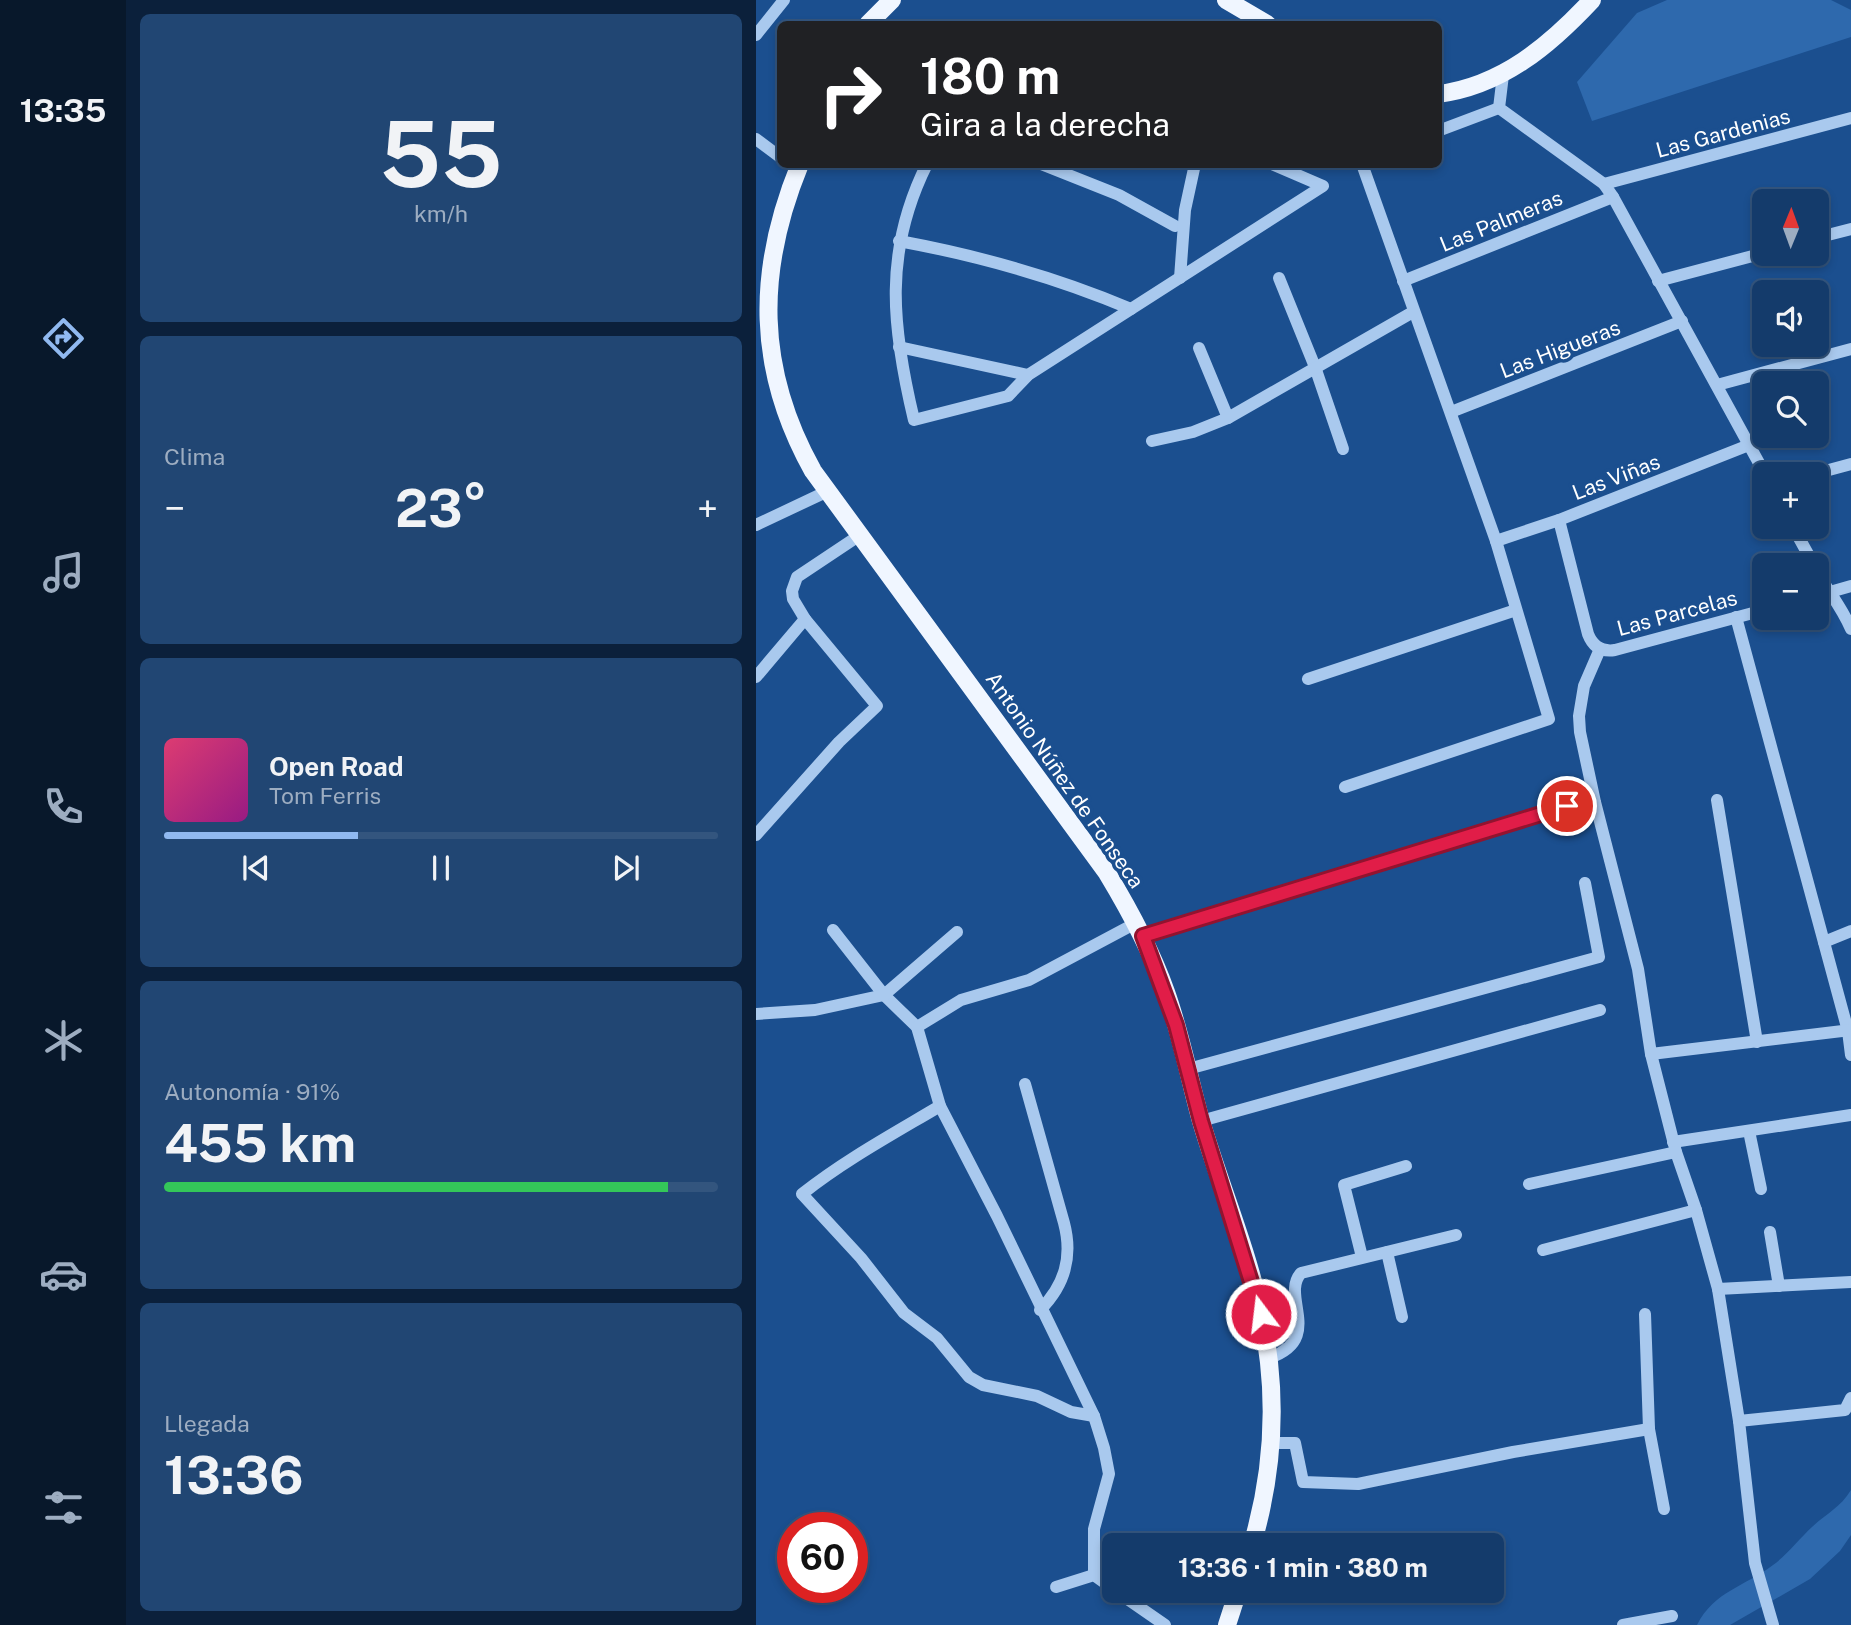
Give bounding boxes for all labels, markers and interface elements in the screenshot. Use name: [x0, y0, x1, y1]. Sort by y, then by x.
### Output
text: 180 m: [920, 47, 1060, 105]
icon: right: [805, 49, 896, 140]
text: 13:35: [20, 92, 106, 129]
text: 55: [380, 101, 502, 207]
street label: Las Gardenias: [1653, 103, 1793, 163]
text: Gira a la derecha: [920, 106, 1170, 143]
street label: Las Palmeras: [1436, 185, 1566, 257]
north arrow: [1752, 189, 1829, 266]
map controls: [1752, 189, 1829, 630]
text: km/h: [414, 200, 468, 227]
button: sound: [1752, 280, 1829, 357]
icon: directions: [39, 314, 88, 363]
street label: Las Higueras: [1496, 315, 1624, 383]
button: search: [1752, 371, 1829, 448]
text: Clima: [164, 443, 225, 470]
street label: Las Viñas: [1569, 449, 1663, 505]
button: +: [1752, 462, 1829, 539]
text: 23°: [395, 478, 487, 539]
text: −: [164, 486, 185, 531]
text: +: [697, 486, 718, 531]
icon: music: [39, 548, 88, 597]
button: −: [1752, 553, 1829, 630]
street label: Las Parcelas: [1614, 585, 1740, 641]
street label: Antonio Núñez de Fonseca: [981, 667, 1149, 893]
text: Open Road: [269, 751, 404, 782]
pin: [1537, 776, 1597, 836]
icon: phone: [39, 782, 88, 831]
text: Tom Ferris: [269, 782, 381, 809]
icon: arrive: [1548, 787, 1586, 825]
icon: previous: [237, 849, 275, 887]
icon: pause: [422, 849, 460, 887]
icon: next: [607, 849, 645, 887]
icon: climate: [39, 1016, 88, 1065]
text: Autonomía · 91%: [164, 1078, 340, 1105]
text: 455 km: [164, 1113, 356, 1174]
icon: car: [39, 1250, 88, 1299]
position arrow: [1224, 1277, 1298, 1351]
text: Llegada: [164, 1410, 250, 1437]
text: 13:36: [164, 1445, 304, 1506]
icon: filters: [39, 1483, 88, 1532]
speed limit sign: 60: [777, 1512, 868, 1603]
text: 13:36 · 1 min · 380 m: [1178, 1552, 1428, 1583]

